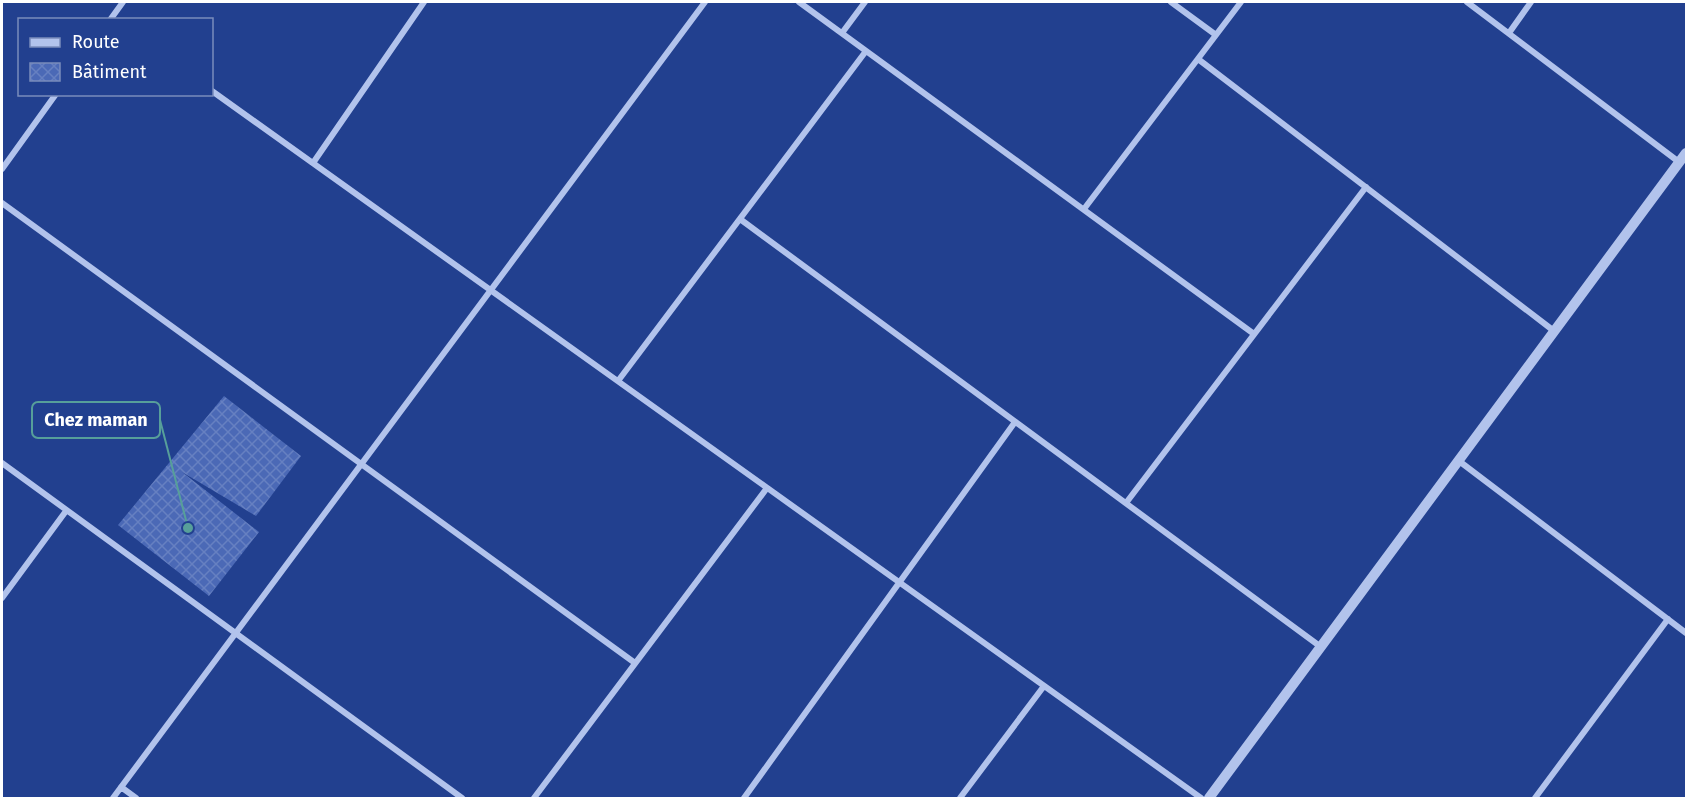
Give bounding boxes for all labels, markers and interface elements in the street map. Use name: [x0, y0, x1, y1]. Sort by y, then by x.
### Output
legend: [18, 18, 213, 96]
text: Route: [72, 31, 120, 53]
text: Bâtiment: [72, 61, 147, 83]
callout: Chez maman: [32, 402, 160, 438]
text: Chez maman: [44, 409, 148, 431]

